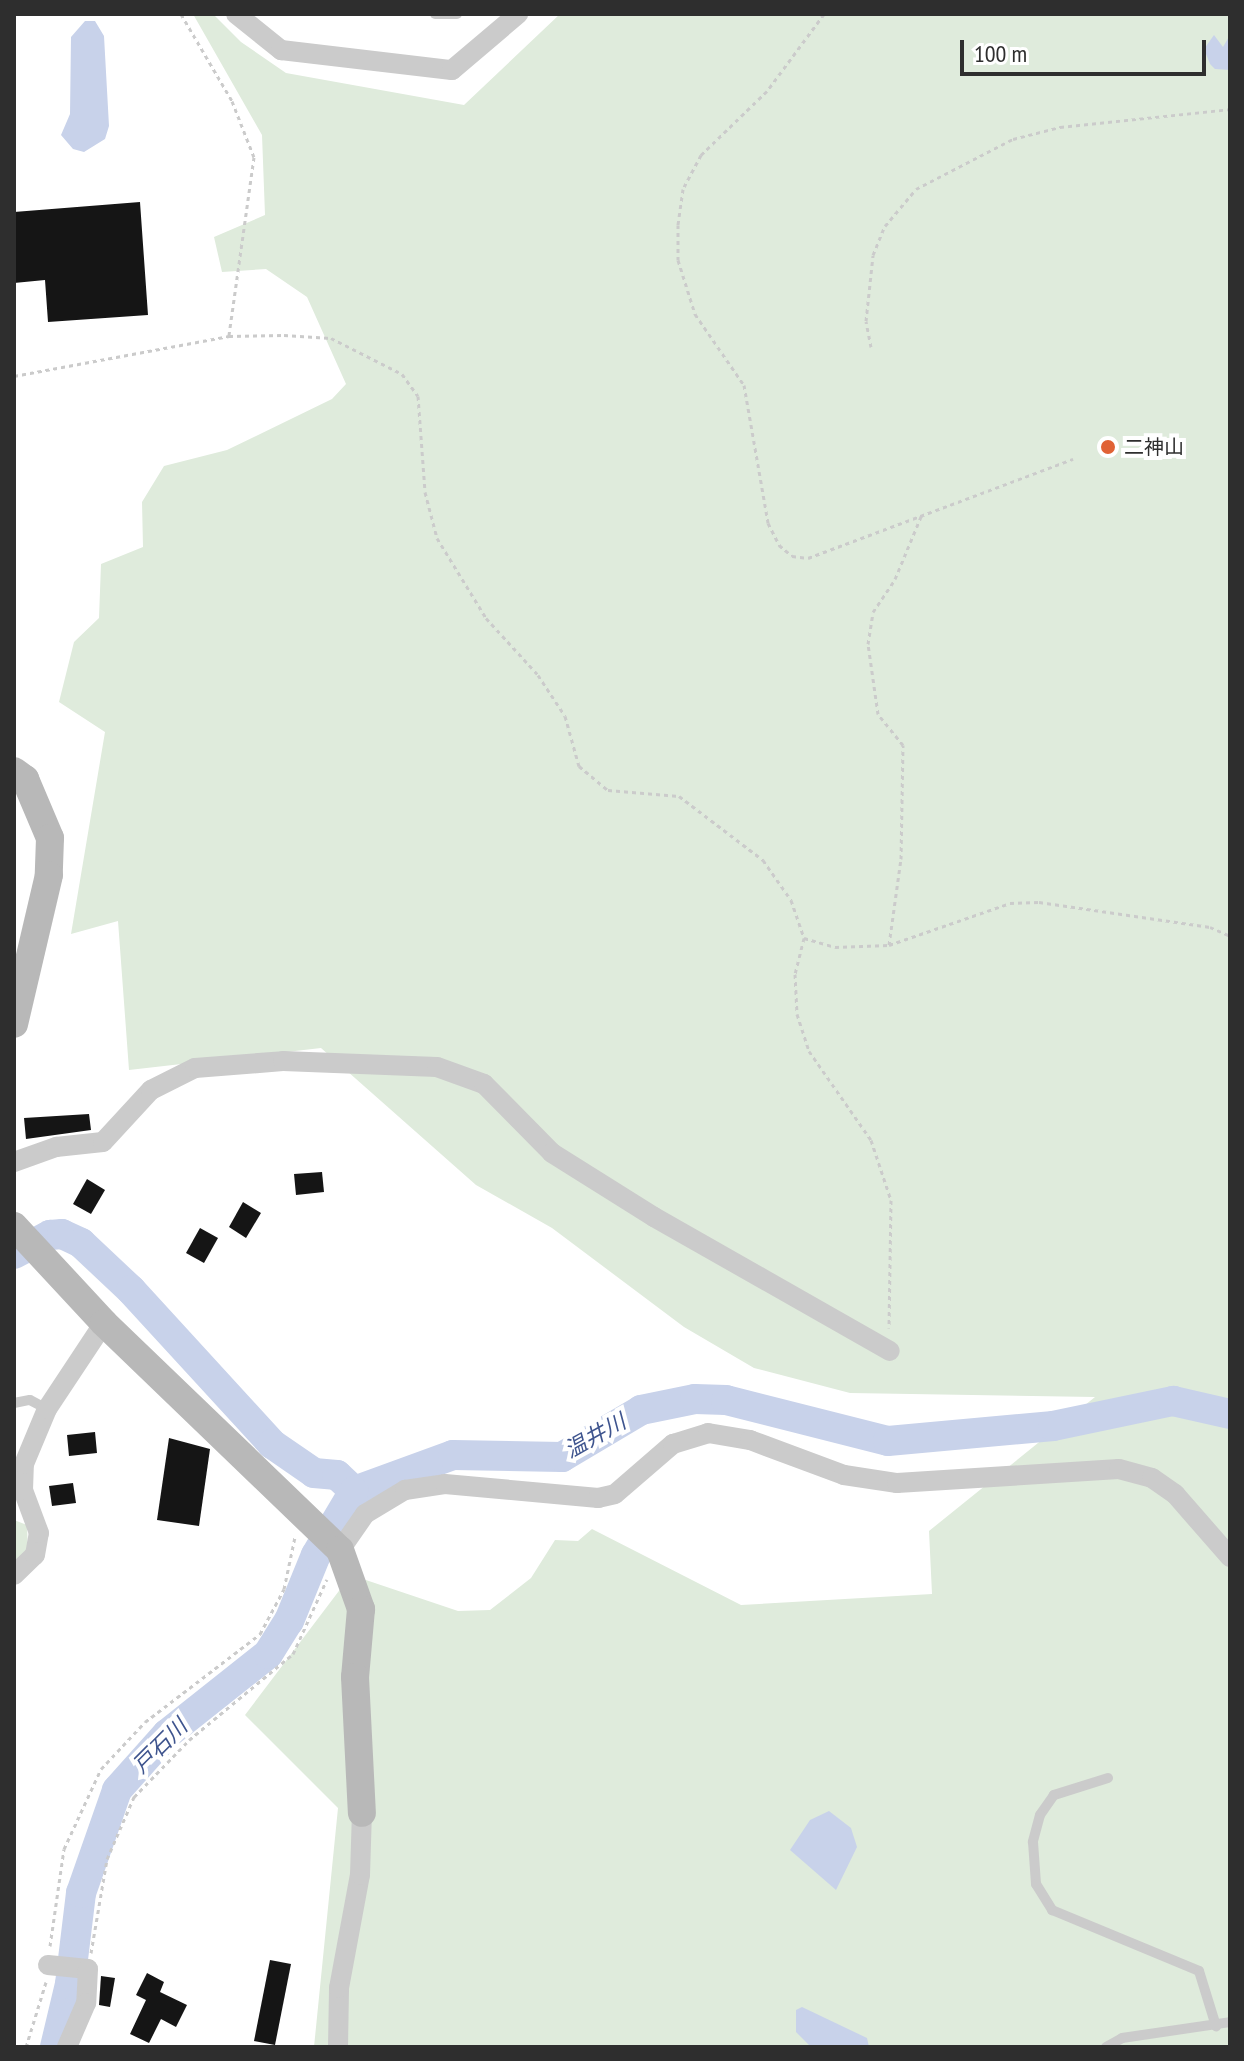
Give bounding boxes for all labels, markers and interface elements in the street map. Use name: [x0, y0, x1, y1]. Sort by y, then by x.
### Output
scale bar: [964, 24, 1210, 74]
text: 100 m: [974, 38, 1027, 69]
place label: 二神山: [1124, 435, 1184, 459]
marker: 二神山: [1099, 438, 1117, 456]
water label: 温井川: [560, 1408, 630, 1464]
water label: 戸石川: [127, 1713, 193, 1779]

